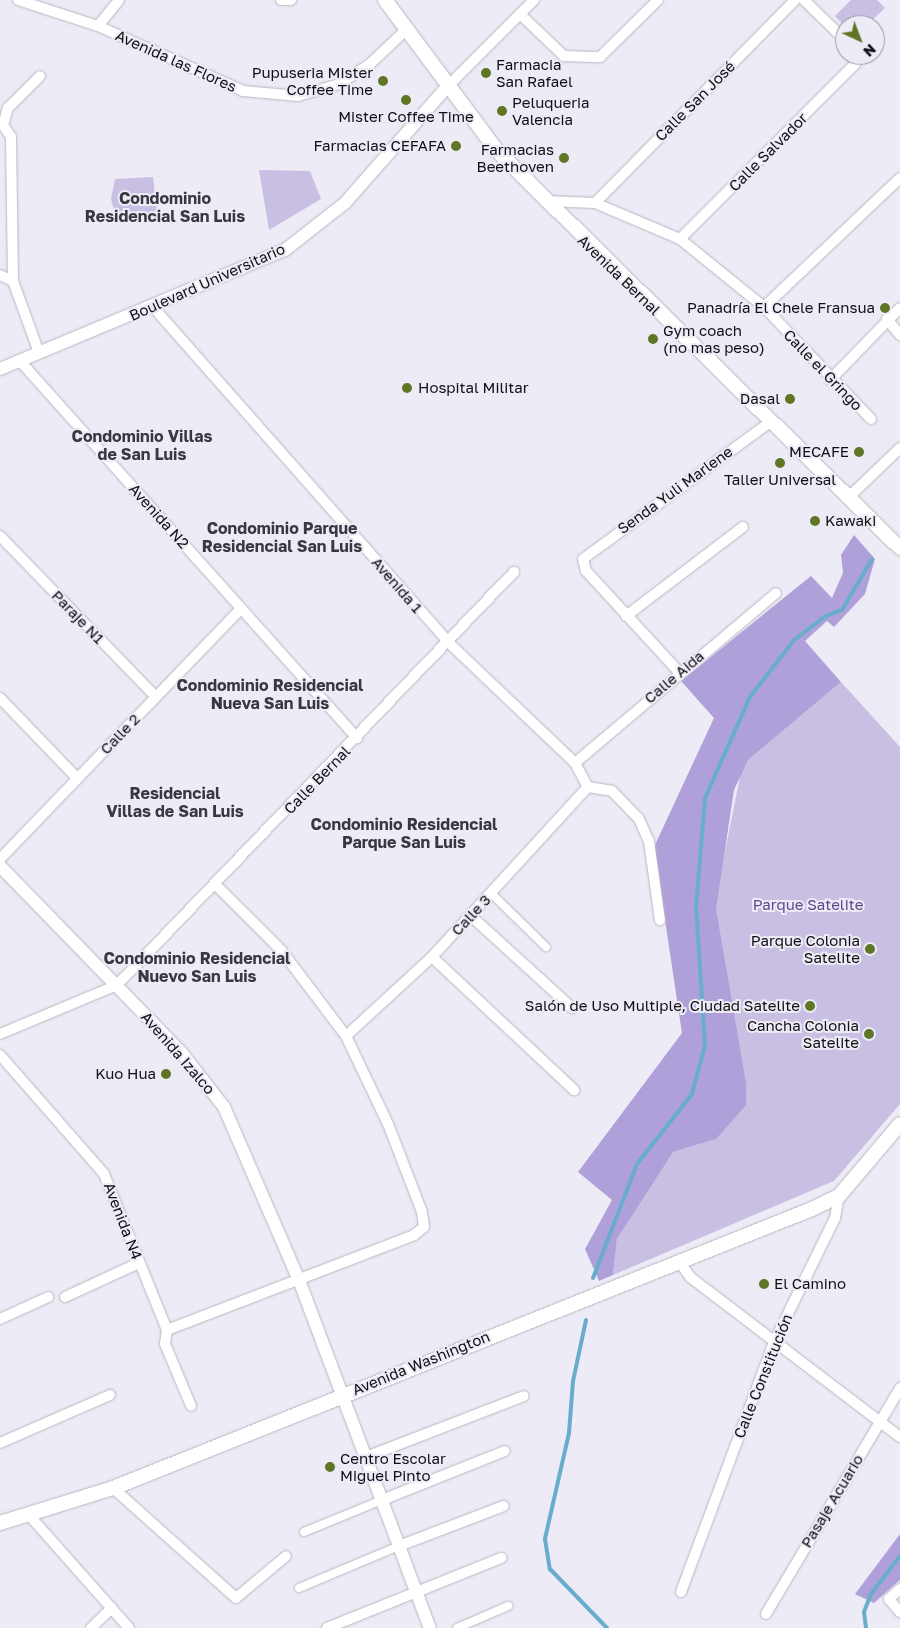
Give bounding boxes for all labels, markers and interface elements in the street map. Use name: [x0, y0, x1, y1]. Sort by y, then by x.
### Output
north arrow: [835, 15, 885, 65]
street label: Avenida las Flores: [113, 26, 239, 96]
text: N: [860, 41, 880, 60]
place label: Farmacia San Rafael: [496, 55, 573, 90]
street label: Calle San José: [651, 57, 739, 145]
place label: Pupuseria Mister Coffee Time: [252, 63, 373, 98]
marker: Farmacia San Rafael: [480, 67, 492, 79]
marker: Pupuseria Mister Coffee Time: [377, 75, 389, 87]
place label: Peluqueria Valencia: [512, 93, 590, 128]
marker: Mister Coffee Time: [400, 94, 412, 106]
marker: Peluqueria Valencia: [496, 105, 508, 117]
place label: Mister Coffee Time: [338, 108, 474, 126]
street label: Calle Salvador: [725, 109, 811, 195]
place label: Farmacias CEFAFA: [313, 137, 446, 155]
marker: Farmacias CEFAFA: [450, 140, 462, 152]
place label: Farmacias Beethoven: [477, 140, 554, 175]
marker: Farmacias Beethoven: [558, 152, 570, 164]
district label: Condominio Residencial San Luis: [85, 188, 245, 226]
street label: Avenida Bernal: [574, 231, 664, 319]
street label: Boulevard Universitario: [126, 240, 288, 324]
place label: Panadría El Chele Fransua: [687, 299, 875, 317]
marker: Panadría El Chele Fransua: [879, 302, 891, 314]
place label: Gym coach (no mas peso): [663, 321, 765, 356]
street label: Calle el Gringo: [780, 326, 866, 414]
marker: Gym coach (no mas peso): [647, 333, 659, 345]
place label: Hospital Militar: [418, 379, 529, 397]
marker: Hospital Militar: [400, 381, 414, 395]
place label: Dasal: [740, 390, 780, 408]
marker: Dasal: [784, 393, 796, 405]
district label: Condominio Villas de San Luis: [72, 426, 212, 464]
street label: Senda Yuli Marlene: [614, 442, 736, 538]
place label: MECAFE: [789, 443, 849, 461]
marker: MECAFE: [853, 446, 865, 458]
marker: Taller Universal: [774, 457, 786, 469]
place label: Taller Universal: [724, 471, 836, 489]
street label: Avenida N2: [125, 480, 193, 552]
place label: Kawaki: [825, 512, 876, 530]
marker: Kawaki: [809, 515, 821, 527]
district label: Condominio Parque Residencial San Luis: [202, 518, 362, 556]
street label: Avenida 1: [368, 553, 426, 617]
street label: Paraje N1: [48, 586, 108, 648]
street label: Calle Aida: [641, 647, 707, 707]
district label: Condominio Residencial Nueva San Luis: [177, 675, 363, 713]
street label: Calle 2: [96, 710, 144, 758]
street label: Calle Bernal: [280, 742, 354, 818]
district label: Residencial Villas de San Luis: [106, 783, 244, 821]
district label: Condominio Residencial Parque San Luis: [311, 814, 497, 852]
street label: Calle 3: [448, 891, 494, 939]
park label: Parque Satelite: [753, 896, 863, 914]
place label: Parque Colonia Satelite: [751, 931, 860, 966]
marker: Parque Colonia Satelite: [864, 943, 876, 955]
district label: Condominio Residencial Nuevo San Luis: [104, 948, 290, 986]
place label: Salón de Uso Multiple, Ciudad Satelite: [525, 997, 800, 1015]
marker: Salón de Uso Multiple, Ciudad Satelite: [804, 1000, 816, 1012]
street label: Avenida Izalco: [137, 1008, 219, 1098]
place label: Cancha Colonia Satelite: [747, 1016, 859, 1051]
marker: Cancha Colonia Satelite: [863, 1028, 875, 1040]
place label: Kuo Hua: [95, 1065, 156, 1083]
marker: Kuo Hua: [160, 1068, 172, 1080]
street label: Avenida N4: [100, 1180, 146, 1262]
place label: El Camino: [774, 1275, 846, 1293]
marker: El Camino: [758, 1278, 770, 1290]
street label: Calle Constitución: [730, 1311, 796, 1441]
street label: Avenida Washington: [350, 1327, 492, 1399]
place label: Centro Escolar Miguel Pinto: [340, 1449, 446, 1484]
street label: Pasaje Acuario: [797, 1451, 867, 1551]
marker: Centro Escolar Miguel Pinto: [324, 1461, 336, 1473]

